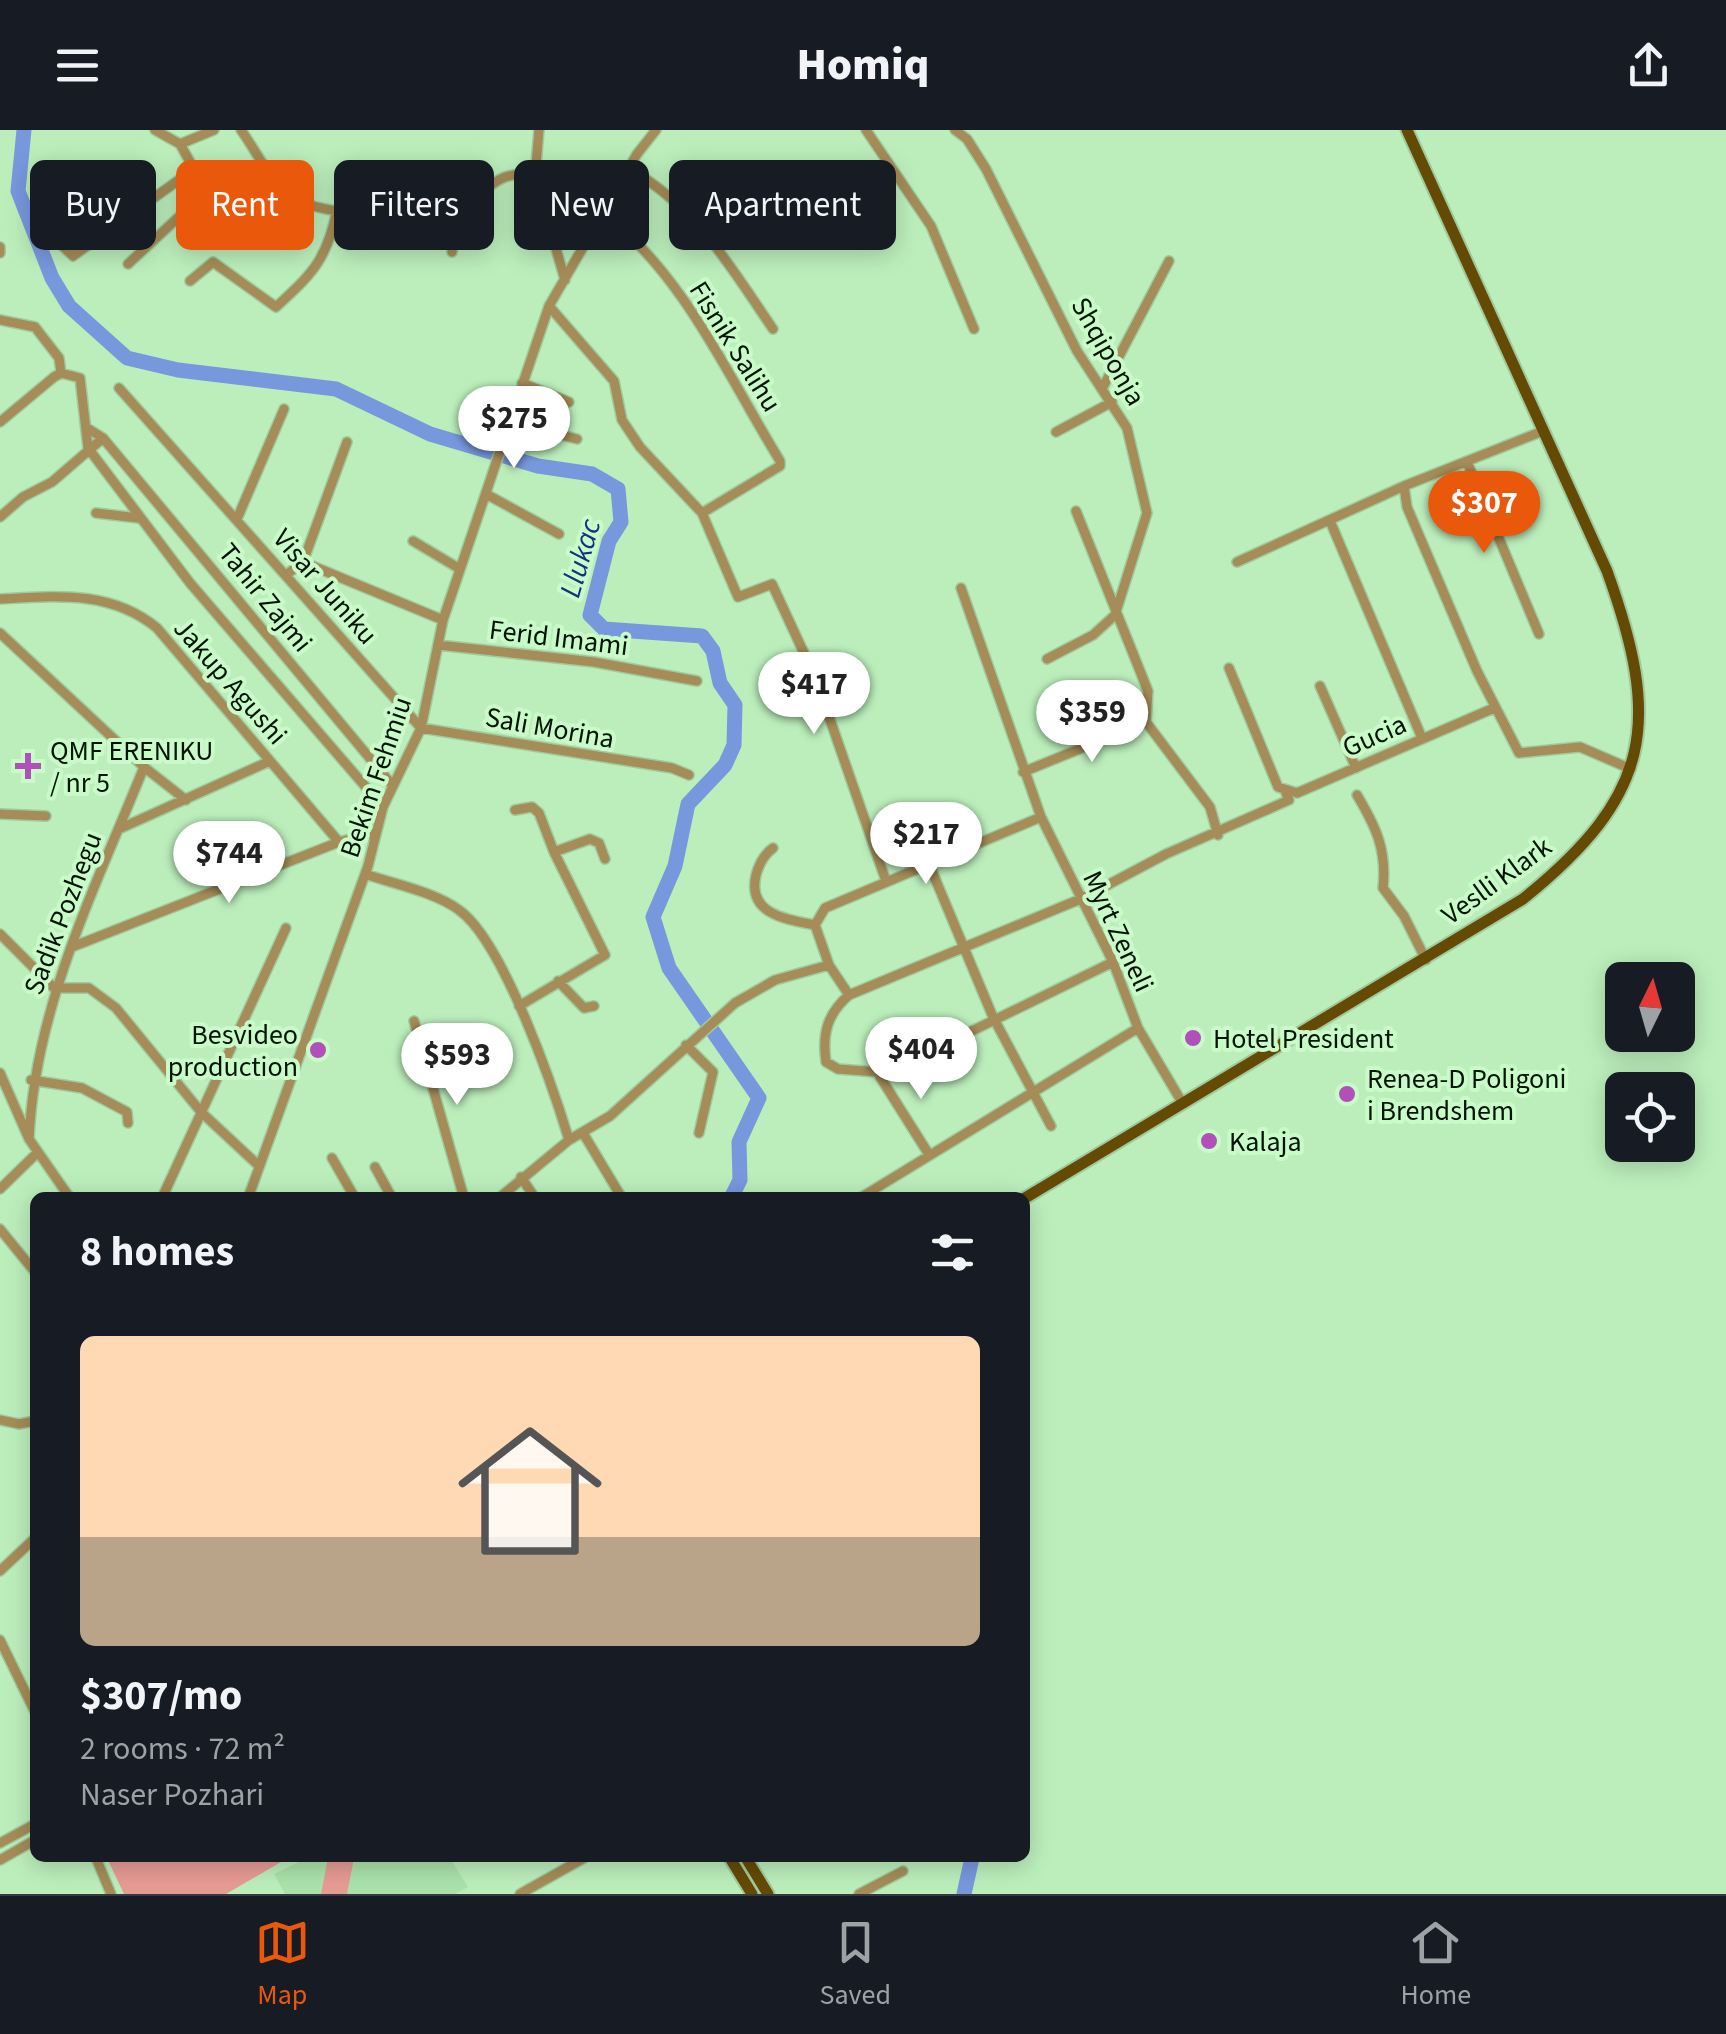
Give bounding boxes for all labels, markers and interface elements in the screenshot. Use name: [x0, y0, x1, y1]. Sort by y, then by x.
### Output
text: Homiq: [796, 33, 930, 97]
icon: menu: [50, 38, 105, 93]
icon: share: [1621, 38, 1676, 93]
chip: Buy: [30, 160, 156, 250]
chip: Rent: [176, 160, 314, 250]
chip: Filters: [334, 160, 494, 250]
chip: New: [514, 160, 649, 250]
chip: Apartment: [669, 160, 896, 250]
street label: Fisnik Salihu: [679, 273, 791, 420]
street label: Shqiponja: [1061, 290, 1155, 413]
pin: $275: [455, 386, 573, 471]
text: $275: [480, 395, 548, 441]
pin: $307: [1425, 471, 1543, 556]
text: $307: [1450, 480, 1518, 526]
water label: Llukac: [549, 513, 612, 602]
street label: Visar Juniku: [264, 520, 387, 653]
street label: Tahir Zajmi: [209, 534, 322, 661]
street label: Jakup Agushi: [164, 610, 296, 754]
street label: Ferid Imami: [487, 610, 631, 666]
pin: $417: [755, 652, 873, 737]
text: $417: [780, 661, 848, 707]
pin: $359: [1033, 680, 1151, 765]
text: $359: [1058, 689, 1126, 735]
street label: Bekim Fehmiu: [330, 691, 422, 863]
street label: Sali Morina: [482, 697, 617, 759]
street label: Gucia: [1336, 704, 1413, 768]
place label: QMF ERENIKU / nr 5: [50, 731, 213, 803]
marker: QMF ERENIKU / nr 5: [15, 753, 41, 779]
pin: $217: [867, 802, 985, 887]
text: $217: [892, 811, 960, 857]
pin: $744: [170, 821, 288, 906]
street label: Sadik Pozhegu: [14, 826, 112, 1000]
street label: Veslli Klark: [1433, 827, 1560, 934]
text: $744: [195, 830, 263, 876]
street label: Myrt Zeneli: [1073, 864, 1164, 999]
north arrow: [1605, 962, 1695, 1052]
map controls: [1605, 962, 1695, 1162]
place label: Besvideo production: [168, 1015, 298, 1087]
pin: $404: [862, 1017, 980, 1102]
place label: Hotel President: [1213, 1019, 1394, 1059]
pin: $593: [398, 1023, 516, 1108]
text: $404: [887, 1026, 955, 1072]
marker: Hotel President: [1182, 1027, 1204, 1049]
text: $593: [423, 1032, 491, 1078]
marker: Besvideo production: [307, 1039, 329, 1061]
place label: Renea-D Poligoni i Brendshem: [1367, 1059, 1567, 1131]
button: locate: [1605, 1072, 1695, 1162]
marker: Renea-D Poligoni i Brendshem: [1336, 1083, 1358, 1105]
place label: Kalaja: [1229, 1122, 1302, 1162]
marker: Kalaja: [1198, 1130, 1220, 1152]
text: 8 homes: [80, 1222, 234, 1282]
icon: filters: [925, 1225, 980, 1280]
icon: home: [440, 1401, 620, 1581]
text: $307/mo: [80, 1666, 242, 1726]
text: 2 rooms · 72 m²: [80, 1726, 285, 1772]
text: Naser Pozhari: [80, 1772, 264, 1818]
tab: Map: [255, 1915, 310, 2015]
tab: Saved: [819, 1915, 891, 2015]
tab: Home: [1401, 1915, 1471, 2015]

